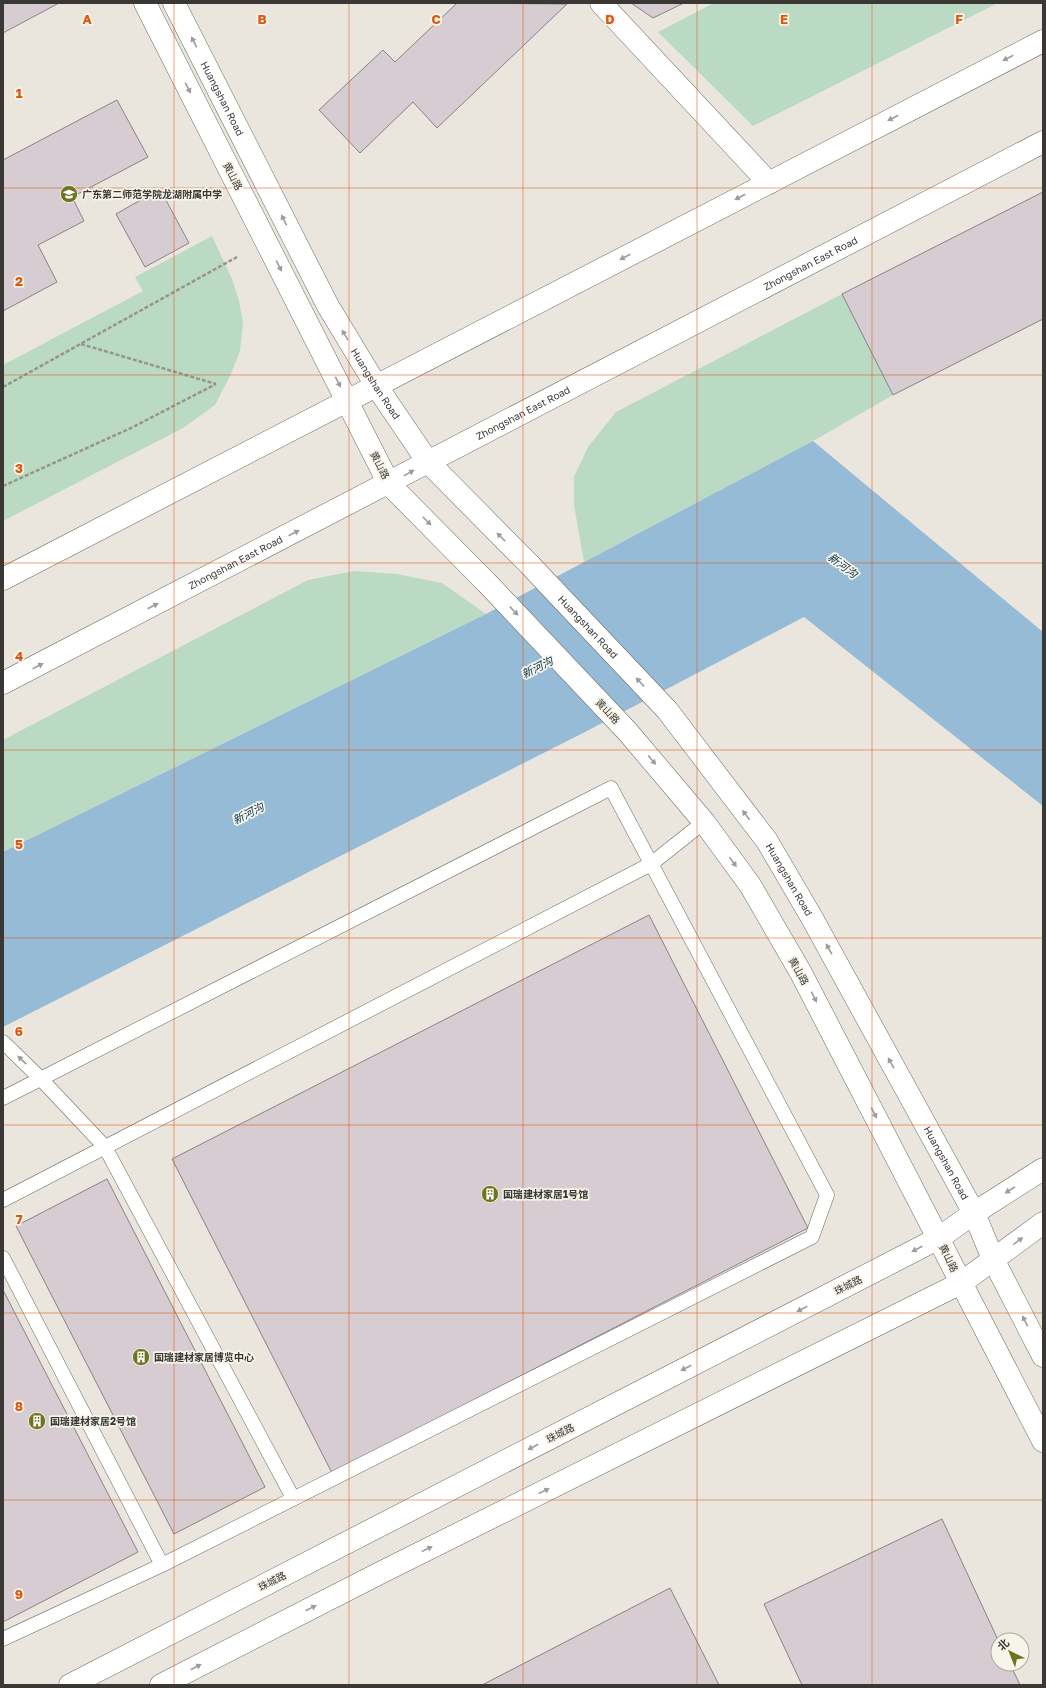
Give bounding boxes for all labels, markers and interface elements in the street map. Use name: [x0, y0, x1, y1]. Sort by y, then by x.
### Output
text: A: [82, 11, 92, 27]
text: B: [257, 11, 267, 27]
text: C: [431, 11, 441, 27]
text: D: [605, 11, 615, 27]
text: E: [780, 11, 788, 27]
text: F: [955, 11, 963, 27]
one-way arrow: [191, 36, 197, 48]
one-way arrow: [1003, 55, 1014, 62]
street label: Huangshan Road: [199, 59, 246, 138]
one-way arrow: [185, 82, 191, 93]
text: 1: [16, 85, 23, 101]
one-way arrow: [887, 115, 899, 122]
street label: 黄山路: [221, 160, 245, 192]
school or university icon: 广东第二师范学院龙湖附属中学: [59, 184, 79, 204]
place label: 广东第二师范学院龙湖附属中学: [82, 188, 222, 200]
one-way arrow: [734, 194, 746, 201]
one-way arrow: [281, 215, 288, 226]
street label: Zhongshan East Road: [761, 234, 859, 292]
one-way arrow: [619, 254, 631, 260]
one-way arrow: [276, 260, 282, 272]
text: 2: [15, 273, 23, 289]
one-way arrow: [342, 329, 349, 341]
street label: Huangshan Road: [349, 346, 403, 421]
one-way arrow: [335, 376, 341, 388]
street label: Zhongshan East Road: [474, 383, 572, 442]
street label: 黄山路: [368, 449, 392, 481]
text: 3: [15, 460, 23, 476]
one-way arrow: [403, 470, 415, 476]
one-way arrow: [422, 516, 431, 526]
one-way arrow: [288, 530, 299, 537]
one-way arrow: [496, 532, 506, 542]
street label: Zhongshan East Road: [186, 533, 284, 591]
water label: 新河沟: [826, 550, 861, 581]
street label: Huangshan Road: [556, 593, 621, 661]
one-way arrow: [147, 603, 159, 609]
one-way arrow: [509, 606, 519, 616]
text: 4: [15, 648, 23, 664]
water label: 新河沟: [519, 653, 556, 680]
one-way arrow: [32, 662, 43, 669]
one-way arrow: [636, 677, 645, 686]
street label: 黄山路: [593, 696, 623, 726]
one-way arrow: [647, 755, 656, 766]
water label: 新河沟: [230, 799, 267, 826]
one-way arrow: [742, 809, 751, 820]
text: 5: [15, 836, 23, 852]
street label: Huangshan Road: [764, 841, 815, 918]
one-way arrow: [729, 857, 737, 867]
one-way arrow: [826, 943, 832, 955]
street label: 黄山路: [786, 955, 812, 987]
one-way arrow: [811, 991, 817, 1003]
text: 6: [15, 1023, 23, 1039]
one-way arrow: [17, 1055, 27, 1064]
one-way arrow: [888, 1057, 895, 1069]
one-way arrow: [871, 1107, 877, 1118]
street label: Huangshan Road: [921, 1124, 971, 1202]
building icon: 国瑞建材家居1号馆: [480, 1184, 500, 1204]
one-way arrow: [1004, 1187, 1016, 1194]
place label: 国瑞建材家居1号馆: [503, 1188, 588, 1200]
text: 7: [15, 1211, 23, 1227]
one-way arrow: [1013, 1237, 1024, 1245]
street label: 黄山路: [937, 1242, 961, 1274]
one-way arrow: [912, 1246, 923, 1253]
street label: 珠城路: [832, 1273, 864, 1297]
one-way arrow: [796, 1306, 808, 1312]
one-way arrow: [1022, 1315, 1028, 1327]
building icon: 国瑞建材家居博览中心: [131, 1347, 151, 1367]
place label: 国瑞建材家居博览中心: [154, 1351, 254, 1363]
one-way arrow: [680, 1365, 692, 1372]
text: 8: [15, 1398, 23, 1414]
building icon: 国瑞建材家居2号馆: [27, 1411, 47, 1431]
place label: 国瑞建材家居2号馆: [50, 1415, 136, 1427]
street label: 珠城路: [544, 1421, 576, 1445]
one-way arrow: [527, 1444, 539, 1450]
one-way arrow: [538, 1488, 549, 1494]
one-way arrow: [422, 1546, 433, 1552]
street label: 珠城路: [256, 1569, 288, 1593]
text: 9: [15, 1586, 23, 1602]
one-way arrow: [306, 1605, 317, 1611]
north arrow: [990, 1632, 1030, 1672]
text: 北: [994, 1636, 1011, 1653]
one-way arrow: [190, 1664, 201, 1670]

